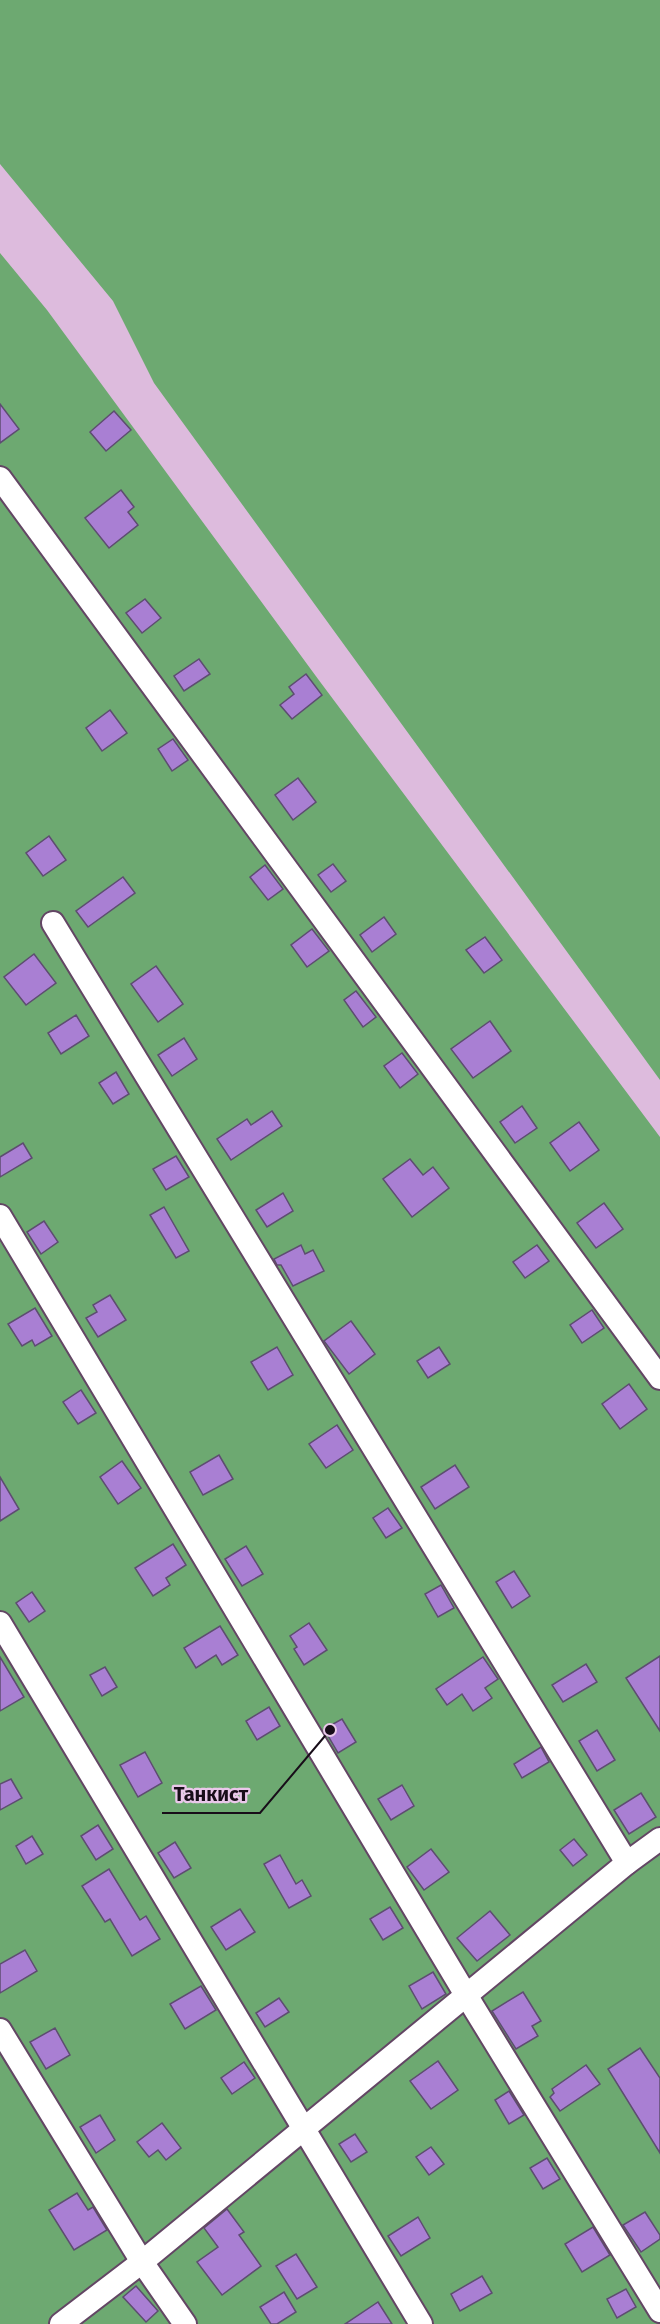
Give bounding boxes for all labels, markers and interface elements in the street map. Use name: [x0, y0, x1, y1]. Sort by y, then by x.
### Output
callout: Танкист: [162, 1775, 260, 1813]
text: Танкист: [174, 1782, 249, 1806]

